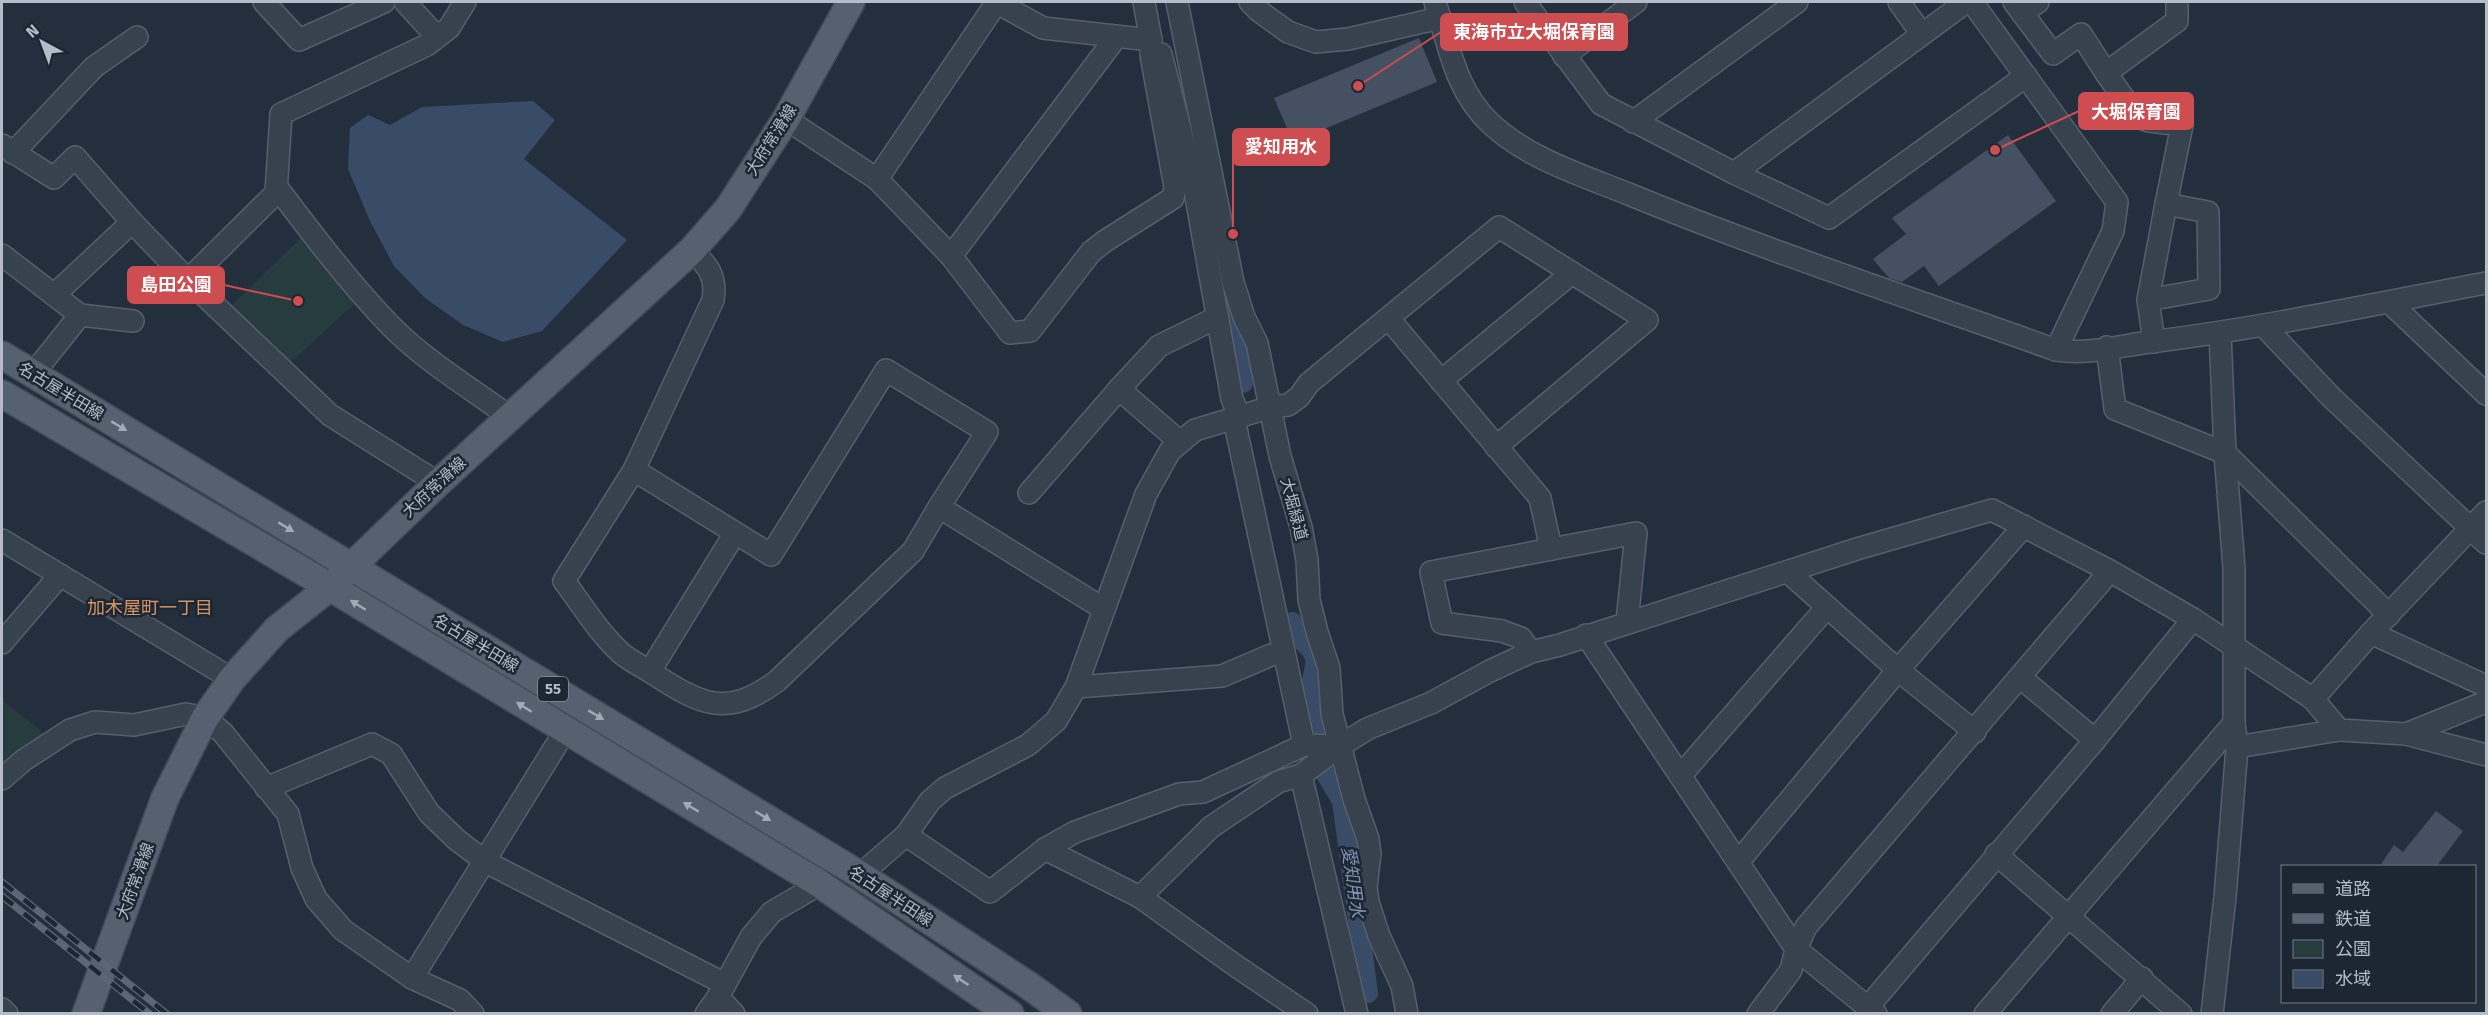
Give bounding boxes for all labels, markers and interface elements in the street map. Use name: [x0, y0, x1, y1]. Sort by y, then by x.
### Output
north arrow: [12, 12, 72, 72]
callout: 東海市立大堀保育園: [1441, 14, 1627, 50]
text: N: [22, 20, 43, 42]
text: 東海市立大堀保育園: [1453, 21, 1615, 43]
callout: 大堀保育園: [2079, 93, 2193, 129]
street label: 大府常滑線: [742, 101, 800, 179]
text: 大堀保育園: [2091, 101, 2181, 123]
callout: 愛知用水: [1233, 129, 1329, 165]
text: 愛知用水: [1245, 136, 1317, 158]
callout: 島田公園: [128, 267, 224, 303]
text: 島田公園: [140, 274, 212, 296]
street label: 名古屋半田線: [15, 358, 107, 424]
one-way arrow: [111, 420, 127, 431]
street label: 大府常滑線: [398, 453, 470, 521]
street label: 大堀緑道: [1277, 476, 1311, 542]
one-way arrow: [278, 521, 294, 532]
district label: 加木屋町一丁目: [87, 597, 213, 619]
one-way arrow: [350, 599, 366, 610]
street label: 名古屋半田線: [430, 610, 522, 676]
road number: 55: [538, 677, 568, 701]
one-way arrow: [516, 701, 532, 712]
one-way arrow: [588, 710, 604, 721]
one-way arrow: [682, 802, 699, 812]
one-way arrow: [755, 811, 771, 822]
street label: 大府常滑線: [112, 840, 158, 922]
water label: 愛知用水: [1337, 845, 1369, 921]
street label: 名古屋半田線: [846, 862, 936, 930]
legend: [2281, 865, 2476, 1003]
text: 道路: [2335, 878, 2371, 900]
text: 鉄道: [2335, 908, 2371, 930]
text: 公園: [2335, 938, 2371, 960]
text: 水域: [2335, 968, 2371, 990]
one-way arrow: [953, 975, 970, 986]

